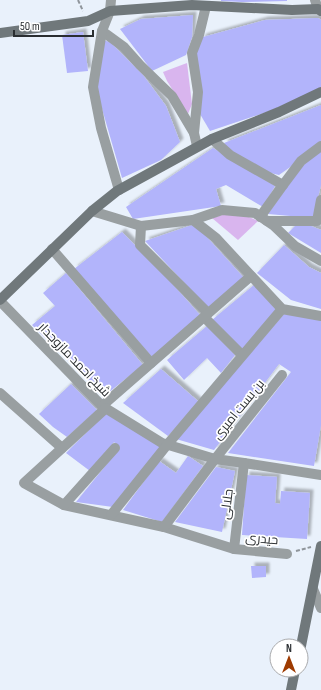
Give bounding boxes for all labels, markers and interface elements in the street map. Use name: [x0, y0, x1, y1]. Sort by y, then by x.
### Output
scale bar: [14, 12, 93, 38]
text: 50 m: [20, 19, 40, 34]
street label: شیخ احمد مازوجدار: [34, 318, 114, 400]
street label: بن بست امیری: [210, 376, 268, 443]
street label: جلالی: [217, 488, 237, 520]
street label: حیدری: [245, 530, 279, 548]
north arrow: [269, 638, 309, 678]
text: N: [286, 642, 292, 655]

